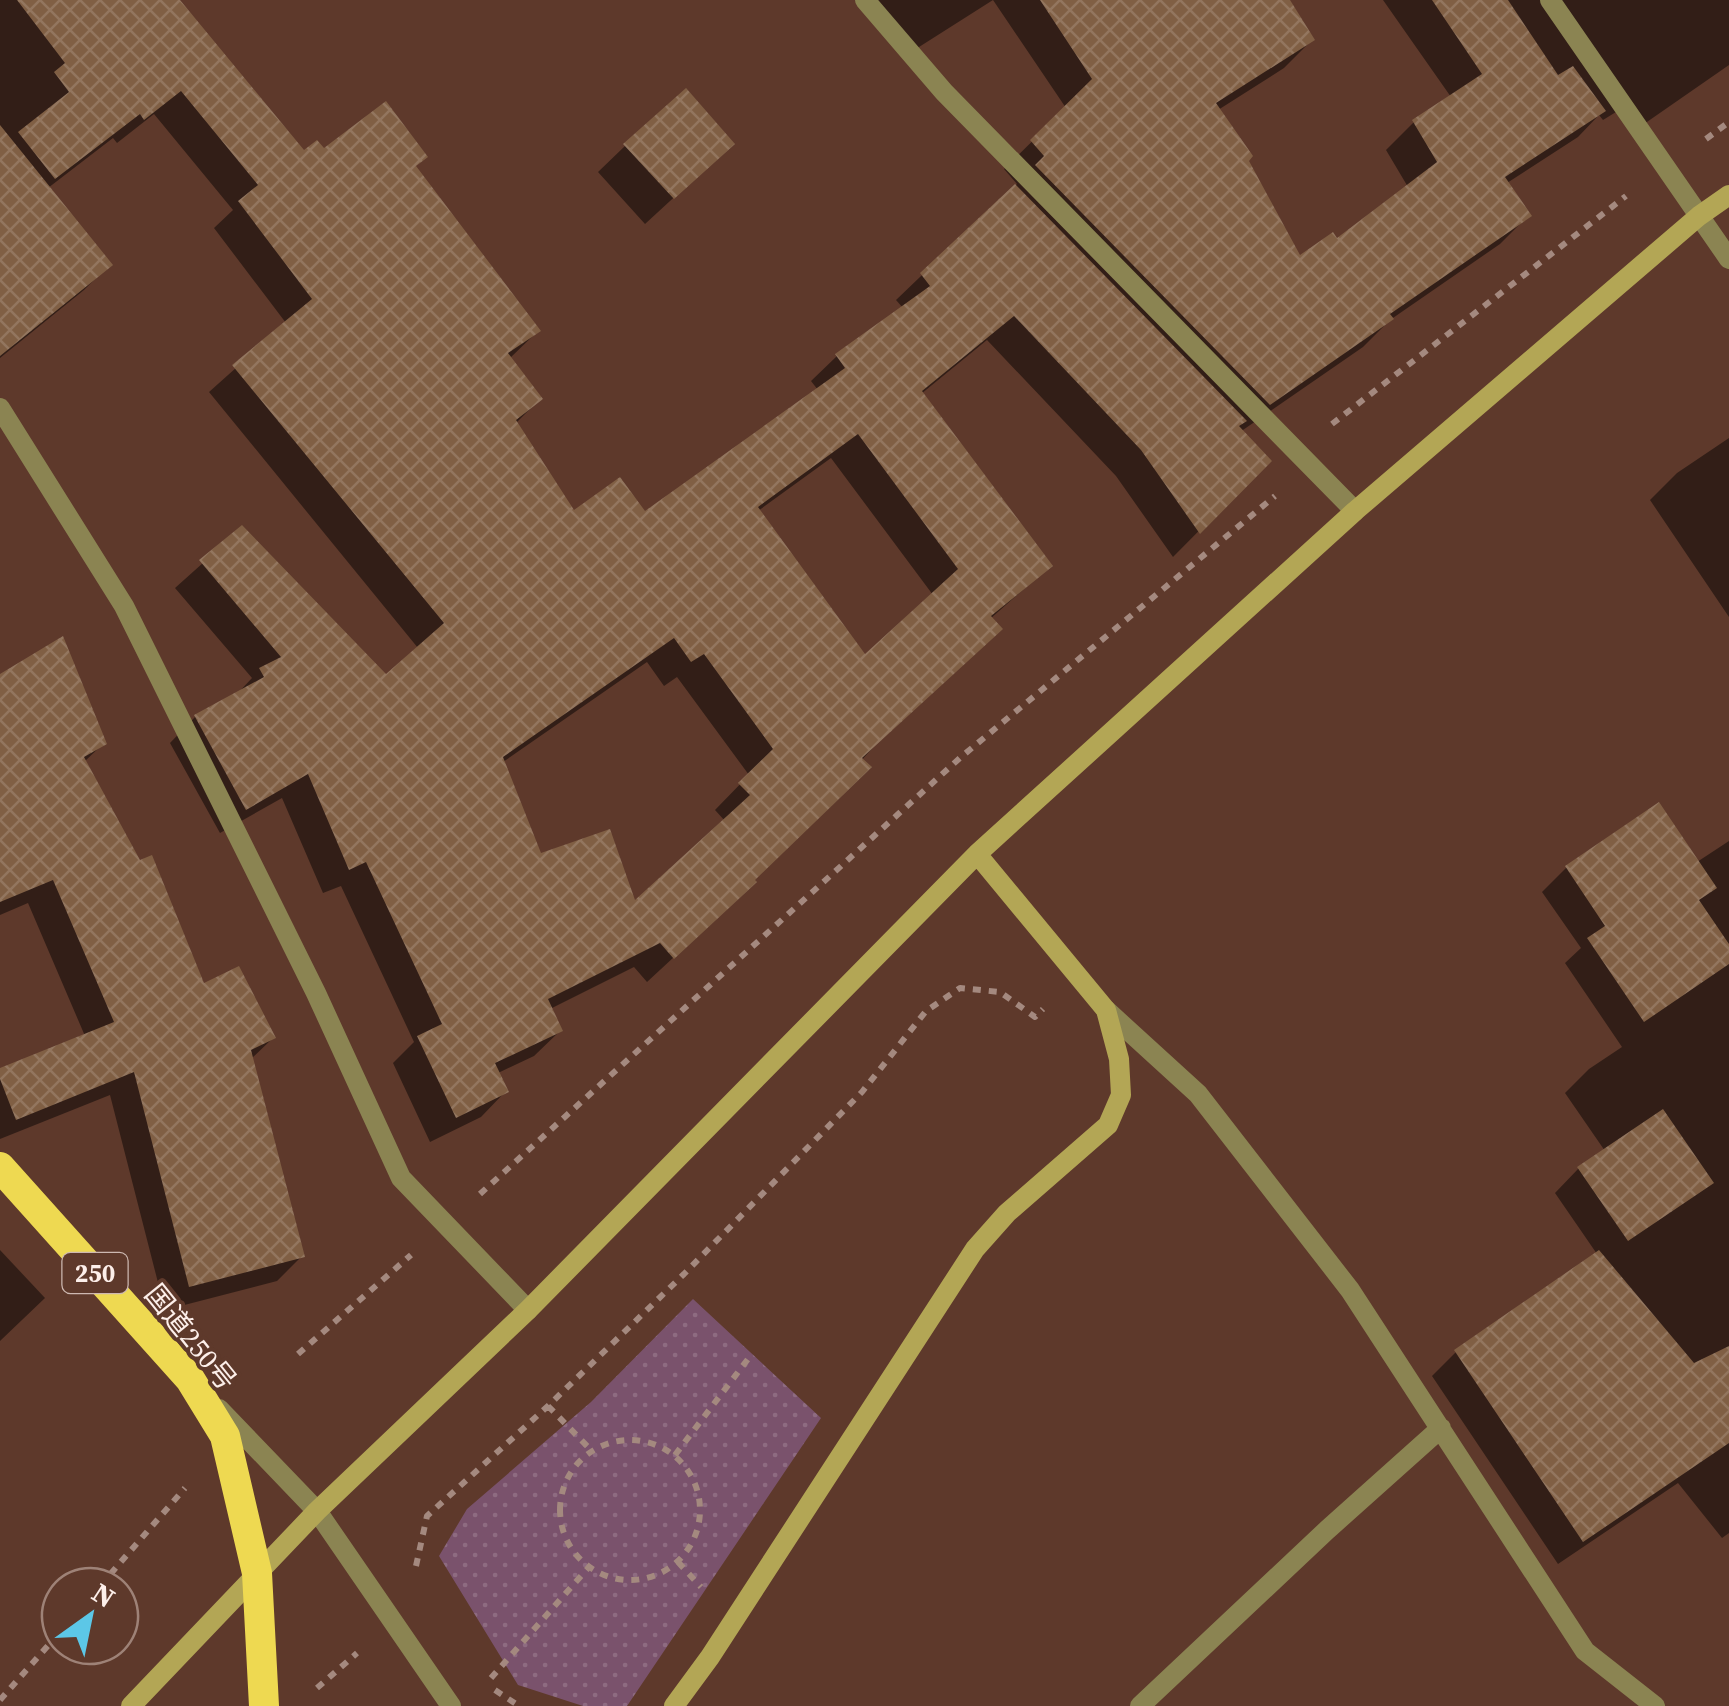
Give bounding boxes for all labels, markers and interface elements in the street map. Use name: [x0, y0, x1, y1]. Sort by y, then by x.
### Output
road number: 250: [62, 1253, 128, 1293]
street label: 国道250号: [137, 1276, 245, 1398]
north arrow: [40, 1566, 140, 1666]
text: N: [85, 1574, 123, 1617]

